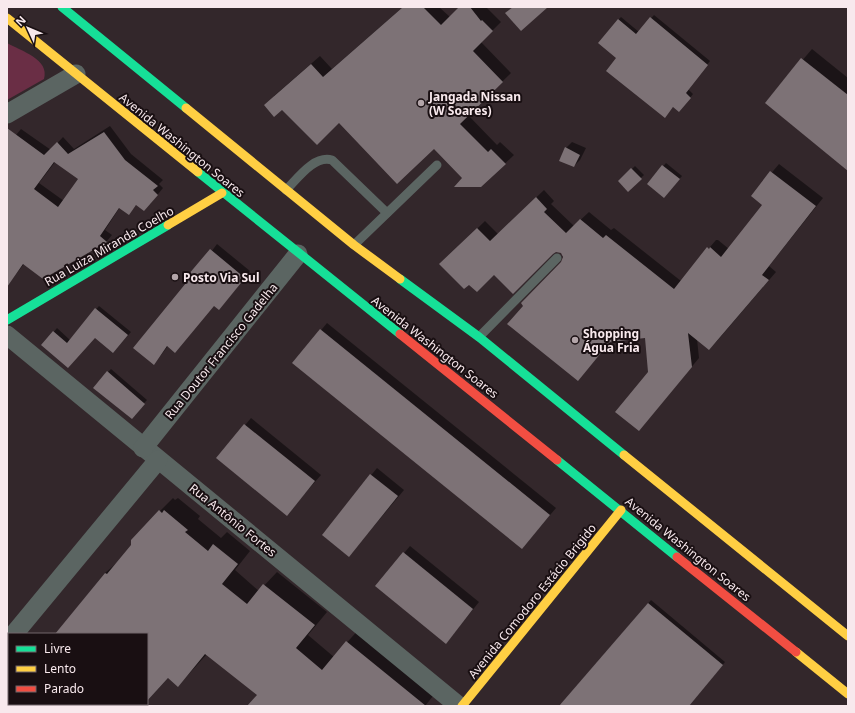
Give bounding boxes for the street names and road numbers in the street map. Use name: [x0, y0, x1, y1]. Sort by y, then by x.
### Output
street label: Avenida Washington Soares: [116, 89, 249, 201]
street label: Rua Luiza Miranda Coelho: [41, 202, 177, 290]
street label: Rua Doutor Francisco Gadelha: [161, 279, 281, 423]
street label: Avenida Washington Soares: [368, 292, 502, 402]
street label: Rua Antônio Fortes: [186, 480, 280, 561]
street label: Avenida Washington Soares: [622, 493, 755, 605]
street label: Avenida Comodoro Estácio Brigido: [464, 520, 600, 682]

